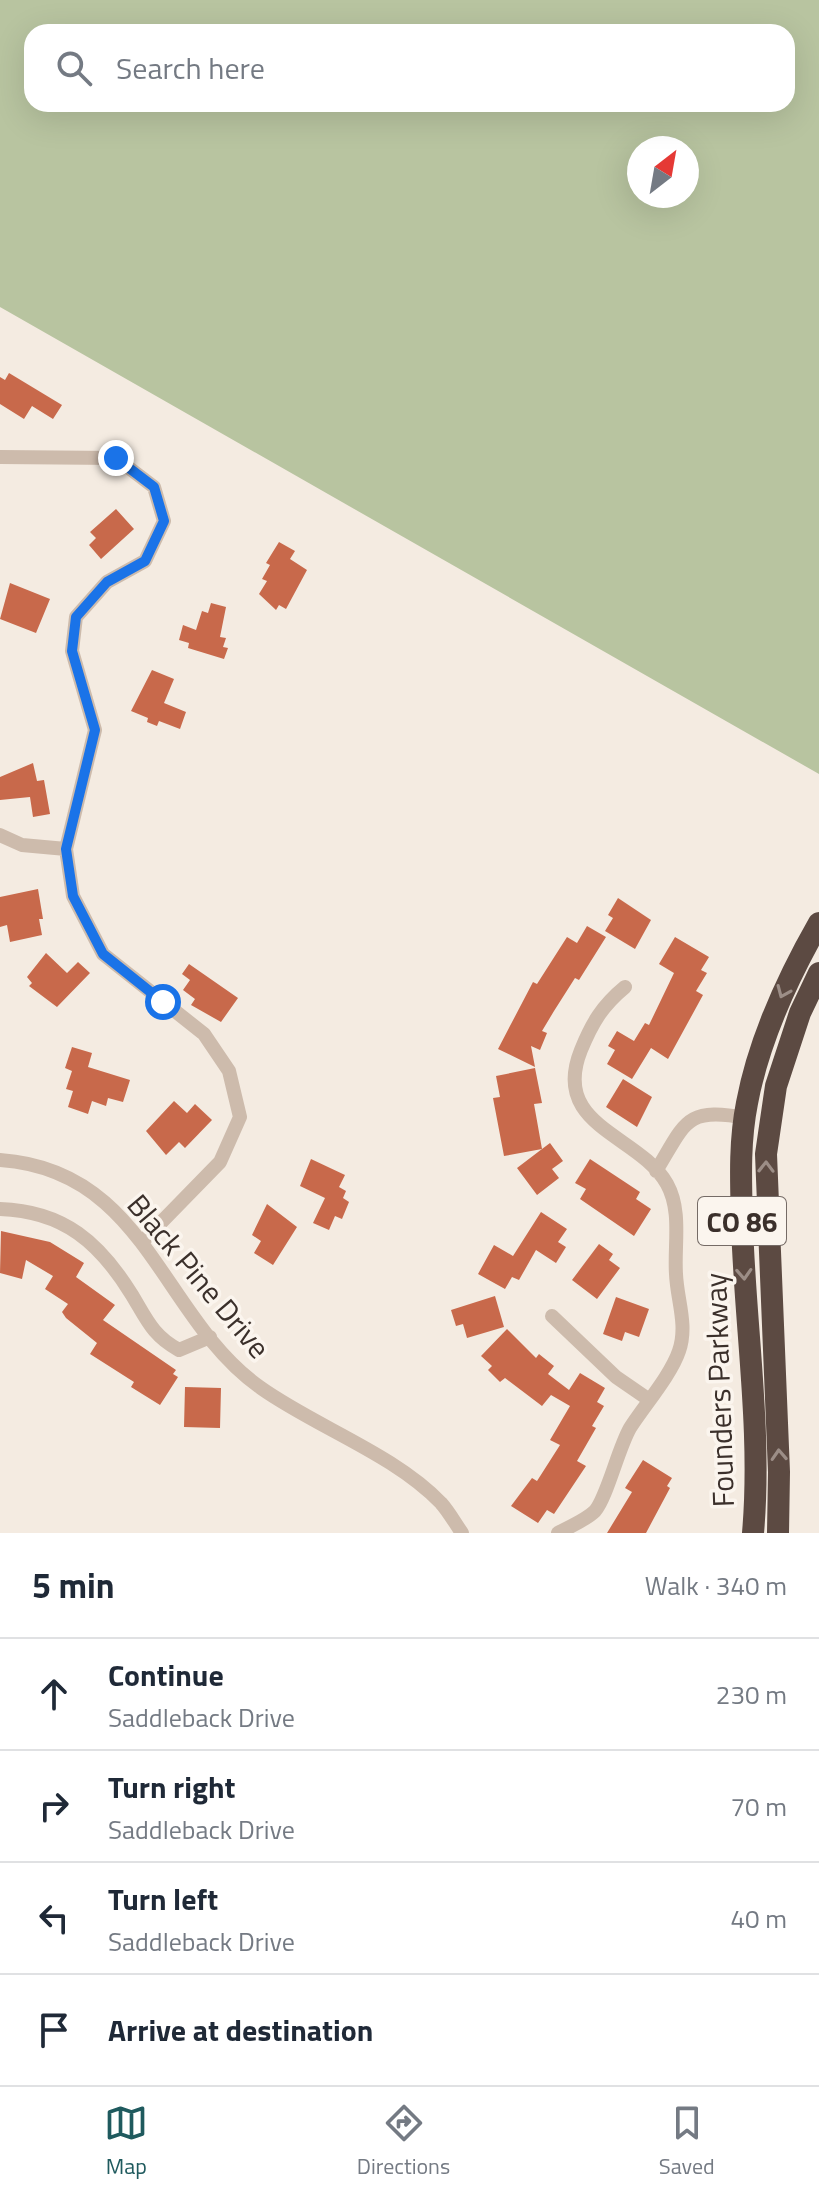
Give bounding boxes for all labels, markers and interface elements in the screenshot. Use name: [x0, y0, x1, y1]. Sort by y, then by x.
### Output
search box: [24, 24, 795, 112]
text: Search here: [116, 45, 265, 91]
icon: search: [52, 46, 96, 90]
north arrow: [627, 136, 699, 208]
route end: [98, 440, 134, 476]
route start: [145, 984, 181, 1020]
one-way arrow: [776, 984, 793, 998]
one-way arrow: [757, 1160, 775, 1173]
street label: Black Pine Drive: [116, 1184, 282, 1368]
road number: CO 86: [698, 1197, 786, 1245]
one-way arrow: [736, 1268, 753, 1281]
street label: Founders Parkway: [692, 1272, 746, 1508]
one-way arrow: [770, 1448, 787, 1461]
text: 5 min: [32, 1559, 115, 1611]
text: Walk · 340 m: [645, 1566, 787, 1605]
text: Continue: [108, 1652, 224, 1698]
icon: ahead: [32, 1672, 76, 1716]
text: 230 m: [716, 1675, 787, 1714]
text: Saddleback Drive: [108, 1698, 295, 1737]
text: Turn right: [108, 1764, 236, 1810]
icon: right: [32, 1784, 76, 1828]
text: 70 m: [730, 1787, 787, 1826]
text: Saddleback Drive: [108, 1810, 295, 1849]
text: Turn left: [108, 1876, 218, 1922]
icon: left: [32, 1896, 76, 1940]
text: 40 m: [730, 1899, 787, 1938]
text: Saddleback Drive: [108, 1922, 295, 1961]
text: Arrive at destination: [108, 2007, 373, 2053]
icon: arrive: [32, 2008, 76, 2052]
tab: Map: [104, 2101, 148, 2183]
tab: Directions: [357, 2101, 450, 2183]
tab: Saved: [659, 2101, 715, 2183]

